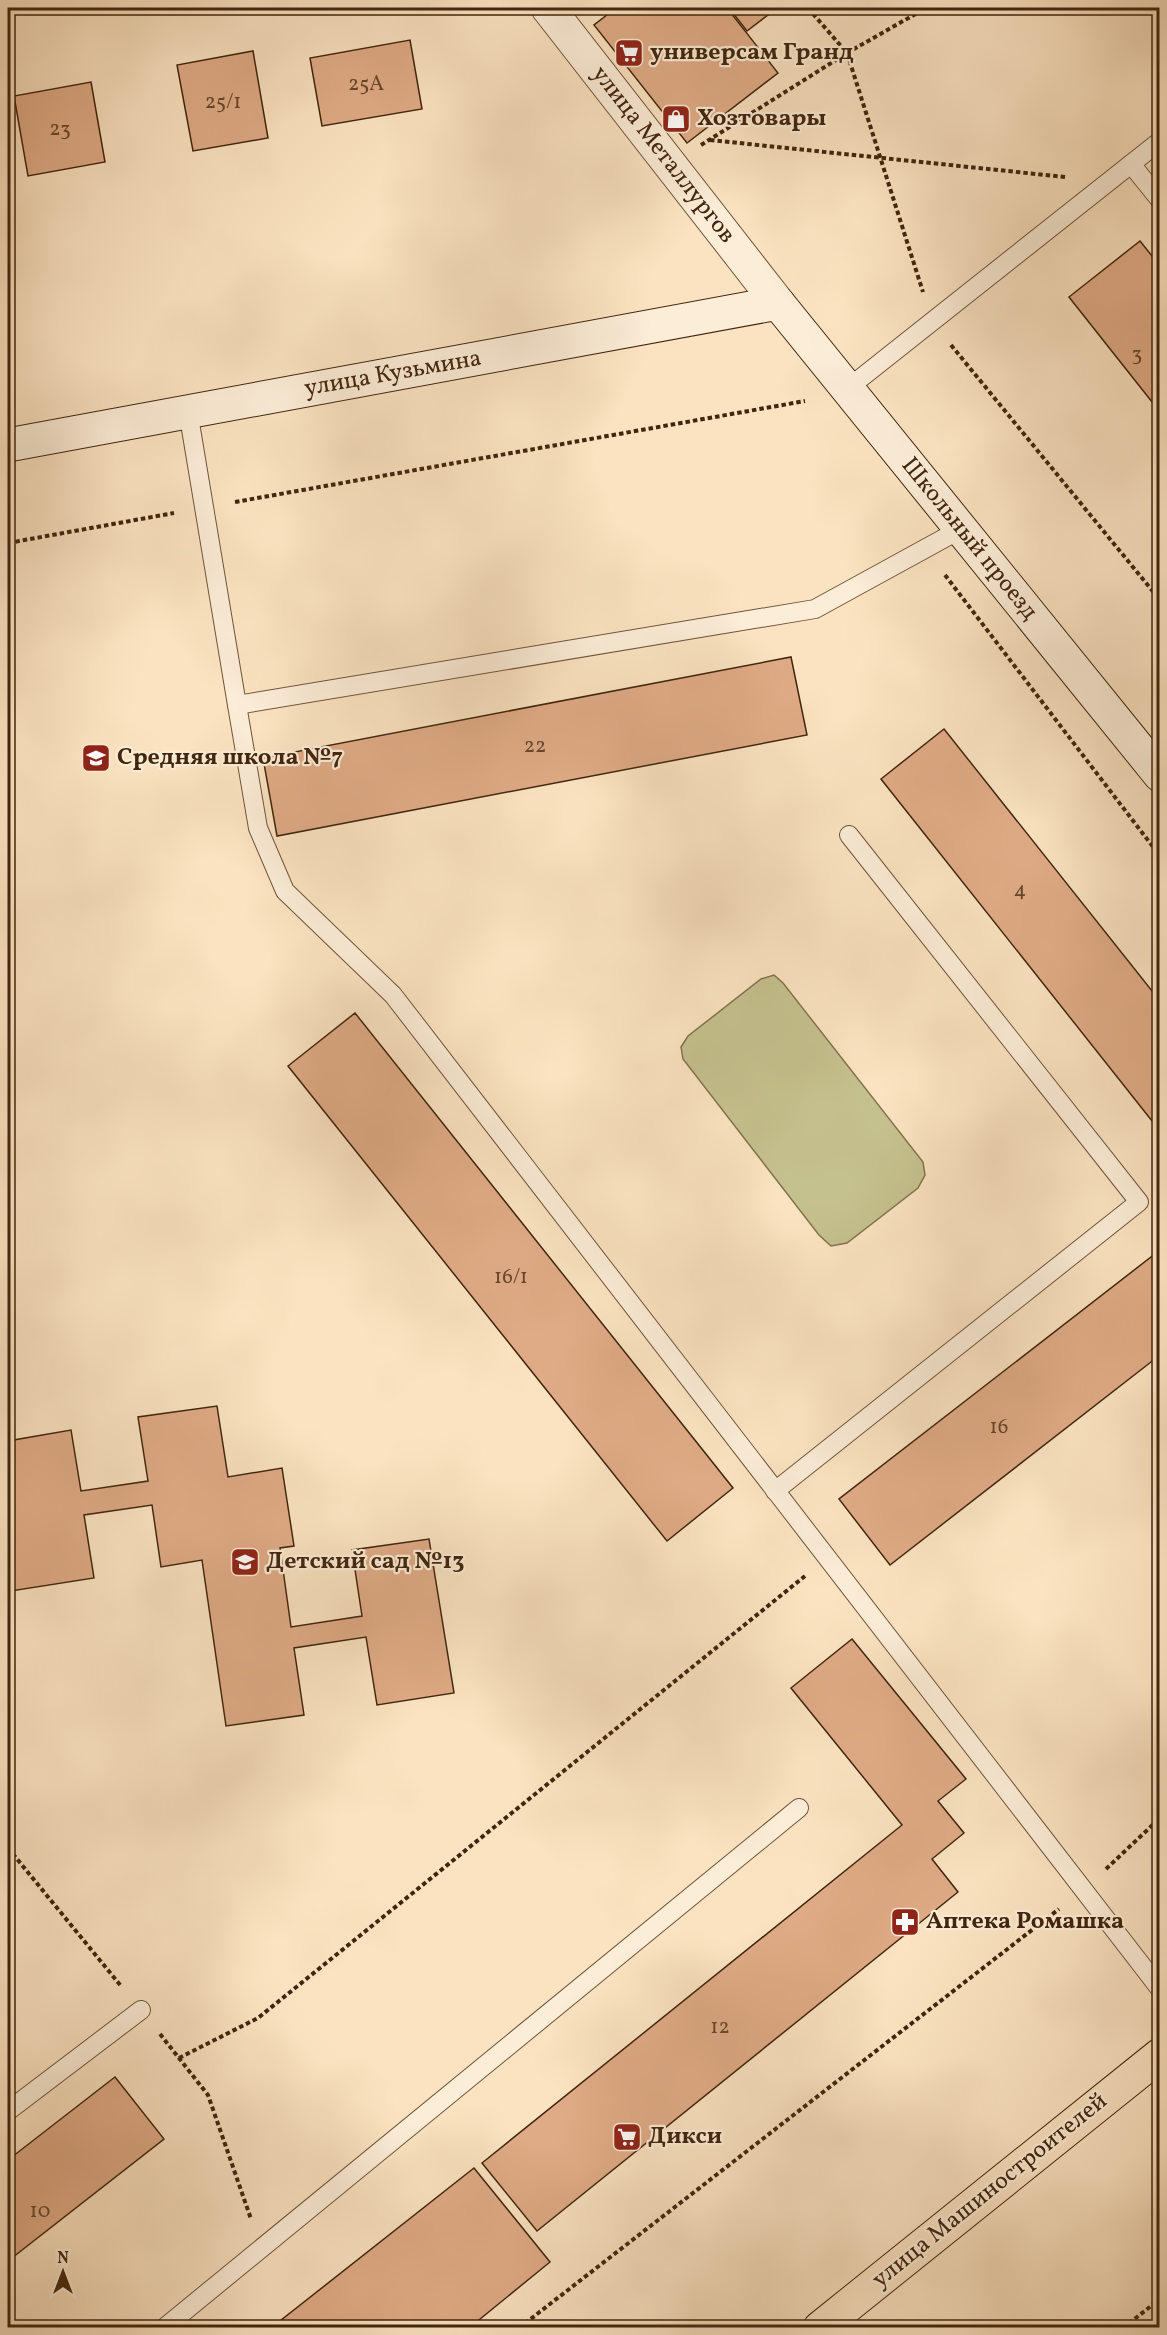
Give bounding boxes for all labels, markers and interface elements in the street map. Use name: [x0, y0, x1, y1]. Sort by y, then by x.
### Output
place label: универсам Гранд: [650, 36, 854, 70]
supermarket icon: универсам Гранд: [613, 37, 645, 69]
street label: улица Металлургов: [583, 59, 743, 251]
house number: 25А: [348, 70, 384, 99]
house number: 25/1: [205, 88, 241, 117]
place label: Хозтовары: [697, 102, 826, 136]
shop icon: Хозтовары: [660, 103, 692, 135]
house number: 23: [49, 115, 71, 144]
house number: 3: [1132, 340, 1142, 369]
street label: улица Кузьмина: [302, 342, 484, 406]
street label: Школьный проезд: [893, 450, 1046, 628]
house number: 22: [524, 732, 546, 761]
place label: Средняя школа №7: [117, 741, 343, 775]
school or university icon: Средняя школа №7: [80, 742, 112, 774]
house number: 4: [1014, 876, 1026, 905]
house number: 16/1: [494, 1263, 528, 1292]
house number: 16: [990, 1413, 1008, 1442]
place label: Детский сад №13: [266, 1545, 464, 1579]
school or university icon: Детский сад №13: [229, 1546, 261, 1578]
place label: Аптека Ромашка: [926, 1905, 1124, 1939]
pharmacy icon: Аптека Ромашка: [889, 1906, 921, 1938]
house number: 12: [710, 2013, 730, 2042]
street label: улица Машиностроителей: [865, 2085, 1115, 2297]
place label: Дикси: [648, 2120, 722, 2154]
supermarket icon: Дикси: [611, 2121, 643, 2153]
house number: 10: [30, 2197, 50, 2226]
north arrow: [33, 2242, 93, 2302]
text: N: [57, 2248, 69, 2270]

